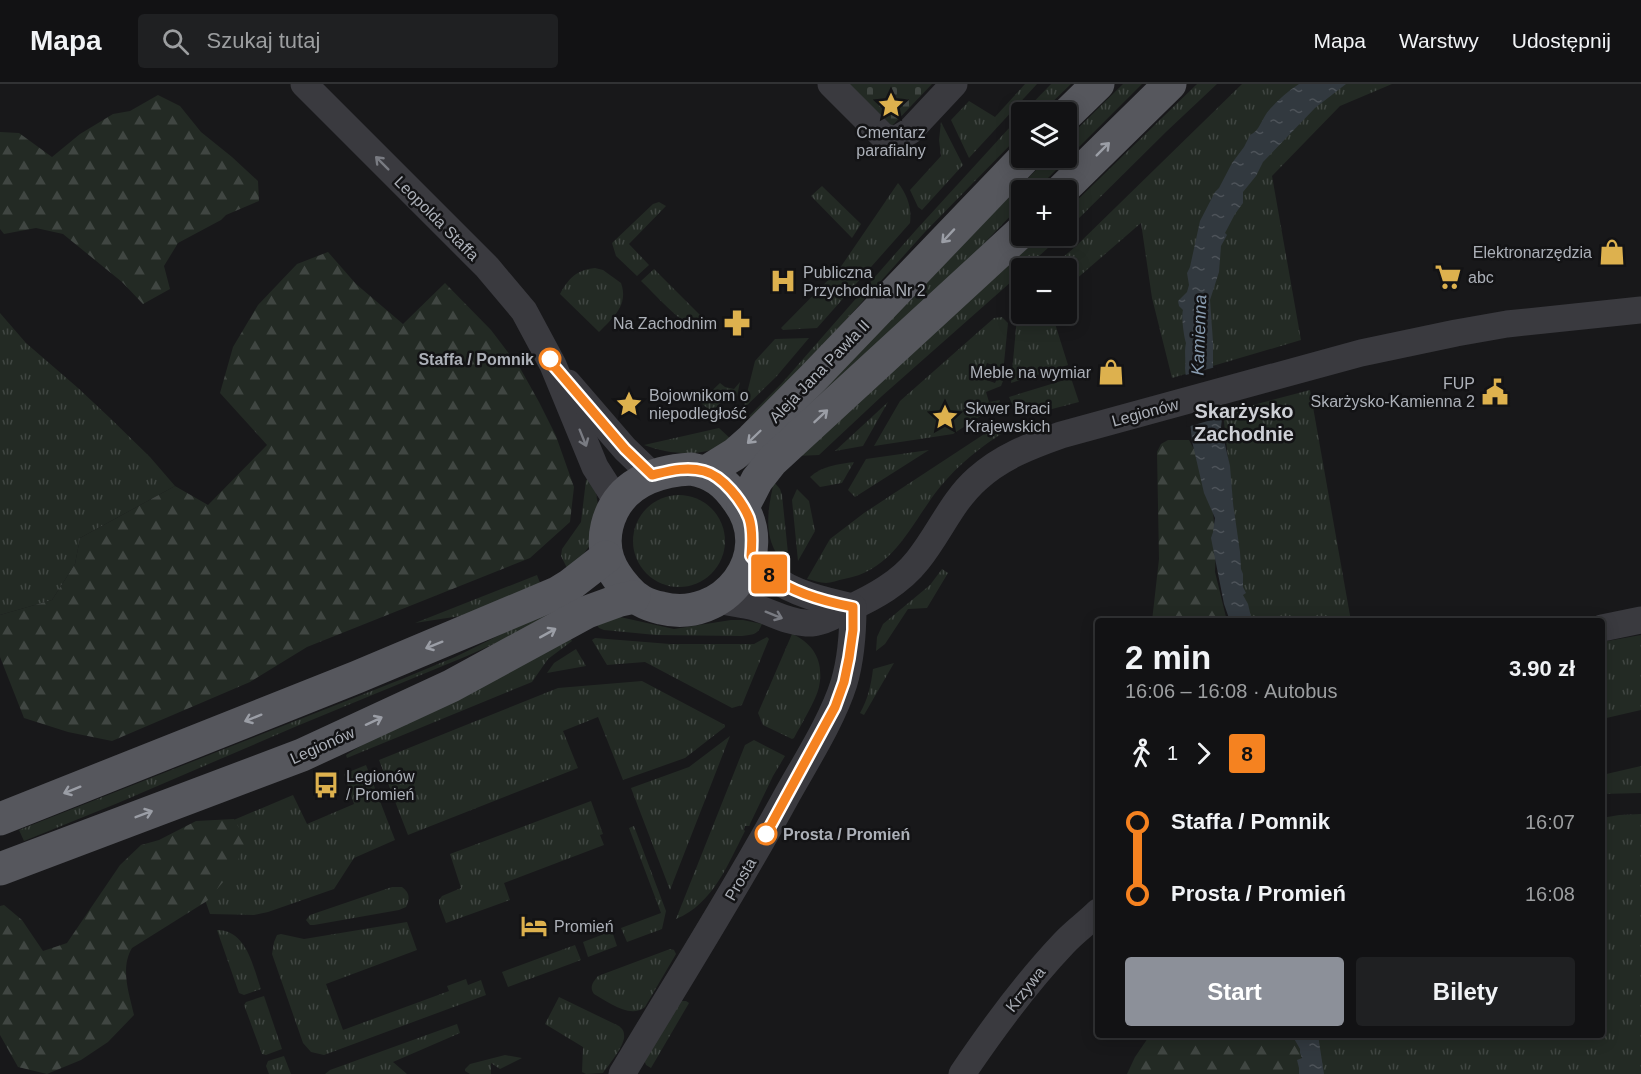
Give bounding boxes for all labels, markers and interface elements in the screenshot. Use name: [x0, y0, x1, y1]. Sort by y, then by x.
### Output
search box: [138, 14, 558, 68]
text: Mapa: [30, 25, 102, 56]
icon: search: [159, 25, 192, 58]
text: Szukaj tutaj: [207, 28, 320, 53]
text: Mapa: [1314, 29, 1366, 52]
text: Warstwy: [1399, 29, 1479, 52]
text: Udostępnij: [1512, 29, 1611, 52]
place icon: Cmentarz parafialny: [876, 90, 906, 120]
map controls: [1011, 102, 1077, 324]
button: layers: [1011, 102, 1077, 168]
place label: Cmentarz parafialny: [856, 124, 926, 159]
one-way arrow: [1096, 142, 1111, 156]
one-way arrow: [375, 156, 390, 171]
street label: Leopolda Staffa: [391, 173, 482, 264]
button: +: [1011, 180, 1077, 246]
one-way arrow: [941, 228, 955, 243]
shop icon: Elektronarzędzia: [1597, 237, 1627, 267]
place label: Elektronarzędzia: [1473, 244, 1592, 261]
button: −: [1011, 258, 1077, 324]
supermarket icon: abc: [1433, 262, 1463, 292]
place label: Publiczna Przychodnia Nr 2: [803, 264, 926, 299]
hospital icon: Publiczna Przychodnia Nr 2: [768, 266, 798, 296]
place label: abc: [1468, 269, 1494, 286]
water label: Kamienna: [1188, 294, 1210, 376]
pharmacy icon: Na Zachodnim: [722, 308, 752, 338]
place label: Na Zachodnim: [613, 315, 717, 332]
street label: Aleja Jana Pawła II: [766, 316, 873, 426]
marker: Staffa / Pomnik: [539, 348, 561, 370]
place label: Staffa / Pomnik: [418, 351, 534, 368]
shop icon: Meble na wymiar: [1096, 357, 1126, 387]
place label: Meble na wymiar: [970, 364, 1092, 381]
place label: FUP Skarżysko-Kamienna 2: [1310, 375, 1475, 410]
public building icon: FUP Skarżysko-Kamienna 2: [1480, 377, 1510, 407]
place label: Bojownikom o niepodległość: [649, 387, 749, 422]
place icon: Bojownikom o niepodległość: [614, 389, 644, 419]
street label: Legionów: [1110, 395, 1181, 430]
place label: Skwer Braci Krajewskich: [965, 400, 1050, 435]
district label: Skarżysko Zachodnie: [1194, 400, 1294, 445]
place icon: Skwer Braci Krajewskich: [930, 402, 960, 432]
one-way arrow: [813, 409, 828, 423]
one-way arrow: [578, 428, 589, 447]
one-way arrow: [747, 429, 762, 444]
line badge: 8: [750, 554, 788, 594]
text: 8: [763, 563, 775, 586]
one-way arrow: [764, 610, 783, 621]
one-way arrow: [539, 627, 556, 639]
text: 2 min: [1125, 639, 1211, 676]
one-way arrow: [425, 640, 443, 651]
text: 3.90 zł: [1509, 656, 1575, 681]
text: 16:06 – 16:08 · Autobus: [1125, 680, 1337, 702]
one-way arrow: [244, 713, 262, 724]
one-way arrow: [365, 715, 383, 727]
street label: Legionów: [287, 724, 357, 767]
icon: walk: [1125, 737, 1158, 770]
icon: forward: [1187, 737, 1220, 770]
text: 1: [1167, 742, 1178, 764]
text: 8: [1241, 742, 1253, 765]
place label: Legionów / Promień: [346, 768, 415, 803]
bus stop icon: Legionów / Promień: [311, 770, 341, 800]
one-way arrow: [63, 785, 81, 796]
one-way arrow: [134, 808, 153, 819]
text: Staffa / Pomnik: [1171, 809, 1330, 834]
text: 16:07: [1525, 811, 1575, 833]
marker: Prosta / Promień: [755, 823, 777, 845]
place label: Prosta / Promień: [783, 826, 910, 843]
street label: Prosta: [722, 855, 759, 904]
text: Prosta / Promień: [1171, 881, 1346, 906]
text: 16:08: [1525, 883, 1575, 905]
hotel icon: Promień: [519, 911, 549, 941]
place label: Promień: [554, 918, 614, 935]
button: Start: [1125, 957, 1344, 1026]
button: Bilety: [1356, 957, 1575, 1026]
street label: Krzywa: [1002, 964, 1049, 1015]

